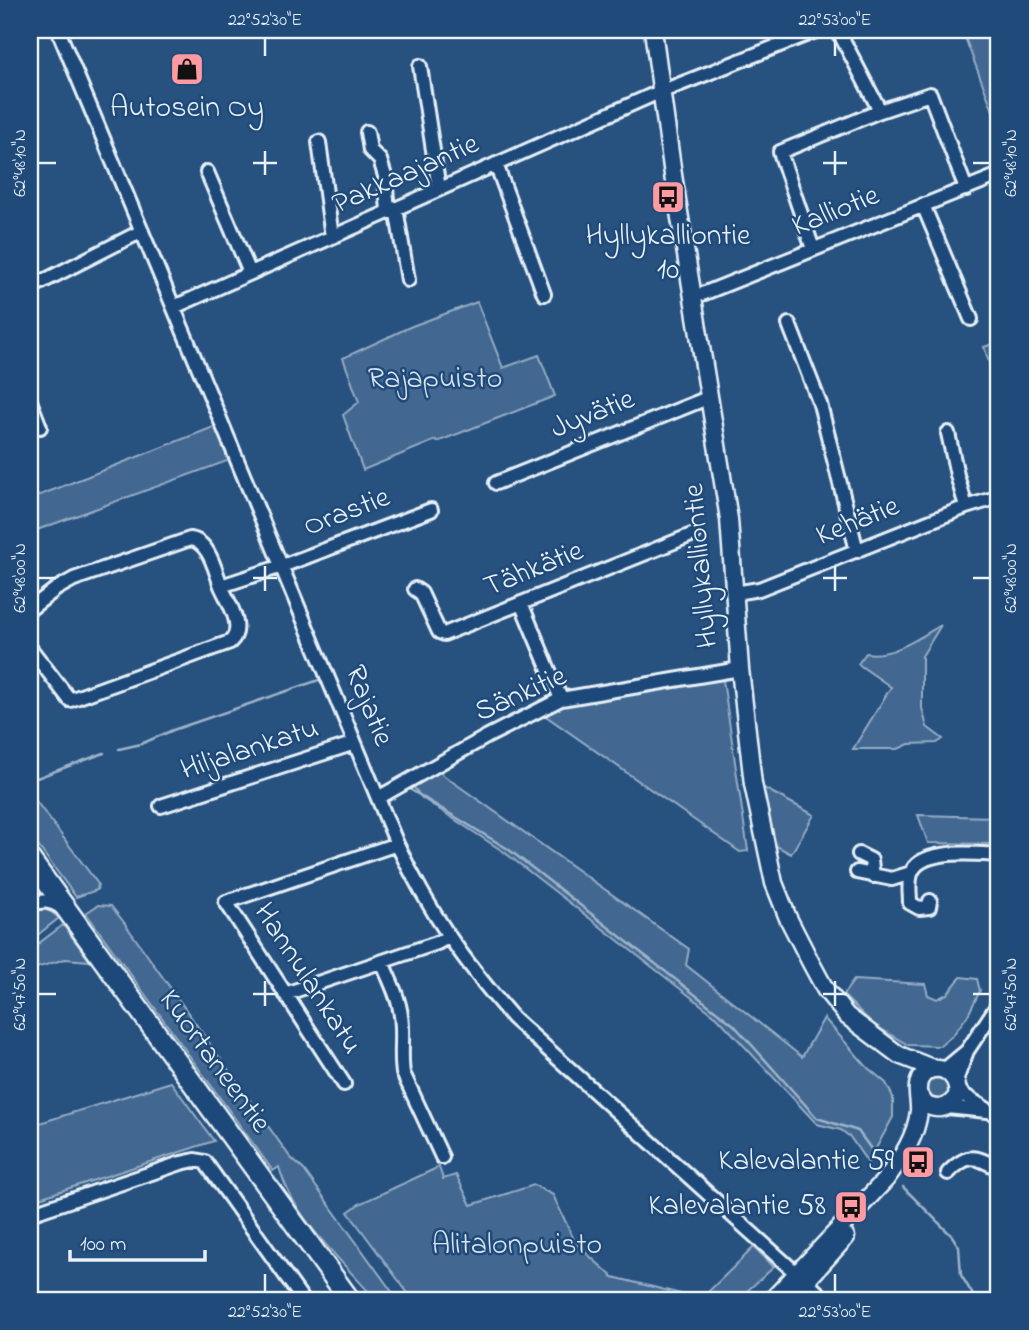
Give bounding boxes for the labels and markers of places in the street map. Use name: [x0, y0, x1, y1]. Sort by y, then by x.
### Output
shop icon: Autosein Oy: [168, 50, 206, 88]
place label: Autosein Oy: [110, 87, 264, 131]
bus stop icon: Hyllykalliontie 10: [649, 178, 687, 216]
place label: Hyllykalliontie 10: [586, 215, 751, 293]
place label: Kalevalantie 59: [718, 1140, 894, 1184]
bus stop icon: Kalevalantie 59: [899, 1143, 937, 1181]
place label: Kalevalantie 58: [648, 1185, 826, 1229]
bus stop icon: Kalevalantie 58: [832, 1188, 870, 1226]

